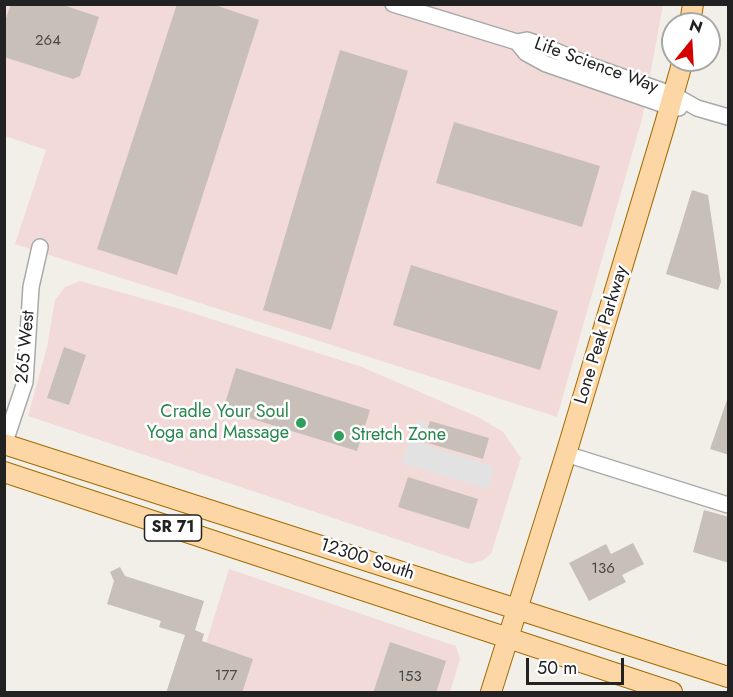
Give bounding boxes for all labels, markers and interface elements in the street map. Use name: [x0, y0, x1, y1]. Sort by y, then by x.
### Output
north arrow: [661, 12, 721, 72]
text: N: [686, 13, 706, 39]
house number: 264: [35, 32, 61, 50]
street label: Life Science Way: [531, 34, 661, 98]
street label: Lone Peak Parkway: [571, 263, 633, 407]
street label: 265 West: [12, 310, 40, 384]
place label: Cradle Your Soul Yoga and Massage: [147, 402, 289, 444]
marker: Cradle Your Soul Yoga and Massage: [294, 416, 308, 430]
place label: Stretch Zone: [351, 425, 446, 447]
marker: Stretch Zone: [332, 429, 346, 443]
road number: SR 71: [144, 515, 201, 541]
street label: 12300 South: [317, 535, 417, 585]
house number: 136: [591, 560, 615, 578]
scale bar: [529, 646, 626, 684]
text: 50 m: [537, 655, 577, 681]
house number: 177: [215, 667, 237, 685]
house number: 153: [398, 668, 422, 686]

